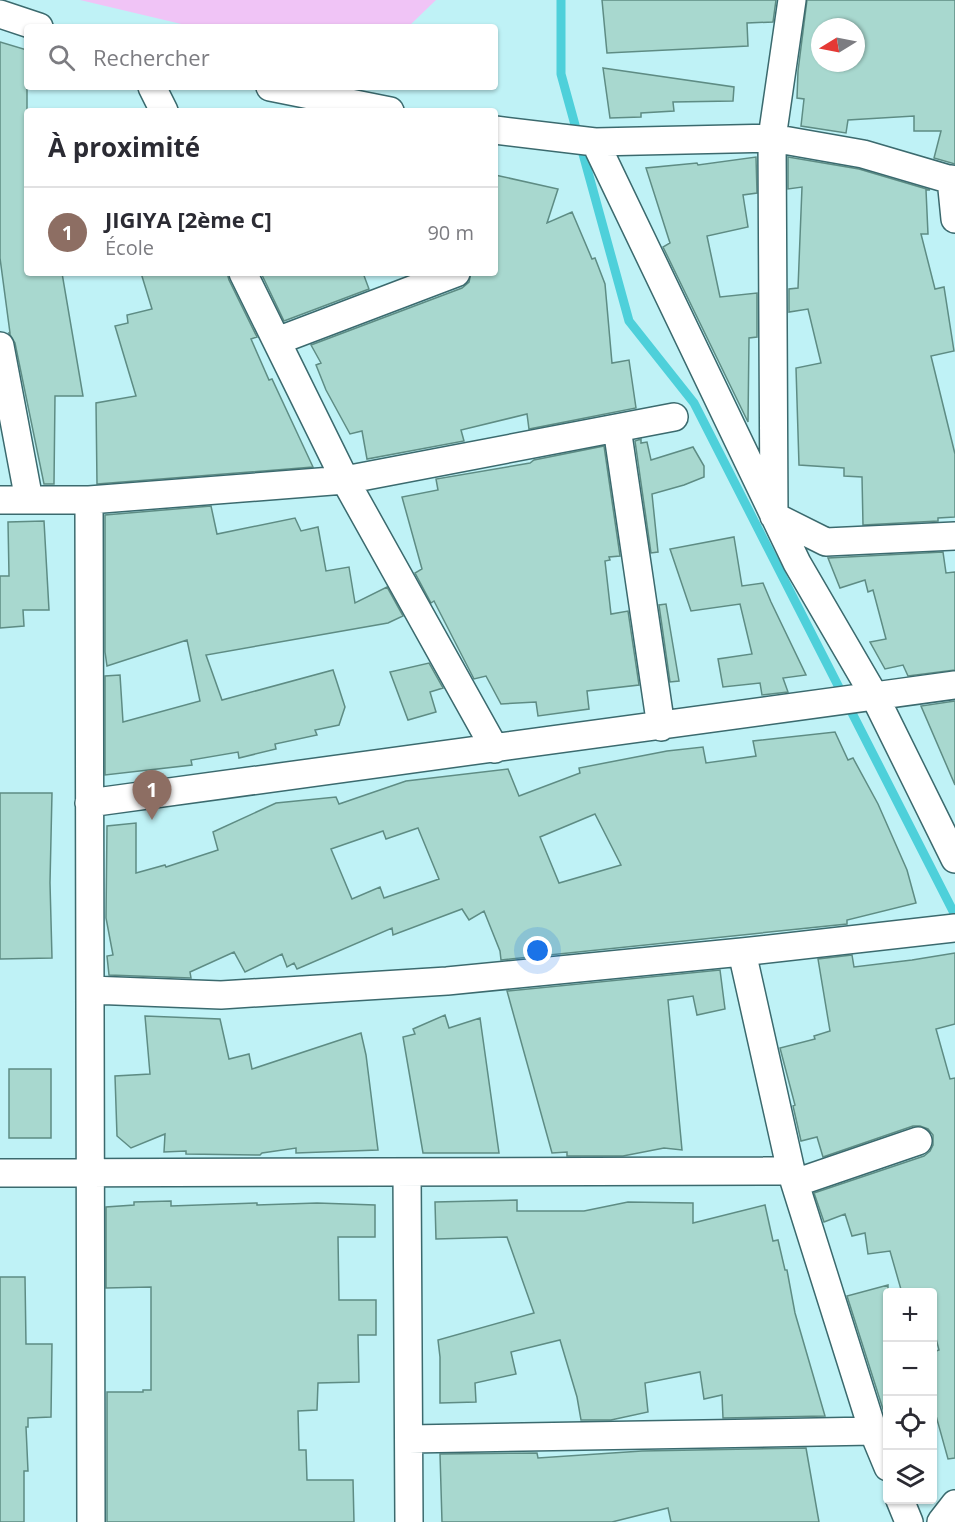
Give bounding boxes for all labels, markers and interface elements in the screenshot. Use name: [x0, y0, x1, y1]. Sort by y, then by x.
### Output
north arrow: [811, 18, 865, 72]
search box: [24, 24, 498, 90]
icon: search: [45, 41, 78, 74]
text: Rechercher: [93, 42, 210, 72]
text: À proximité: [48, 129, 200, 165]
text: JIGIYA [2ème C]: [105, 204, 272, 234]
text: 1: [62, 219, 73, 246]
text: 90 m: [427, 219, 474, 246]
text: École: [105, 234, 154, 261]
pin: 1: [132, 770, 172, 820]
your location: [523, 936, 552, 965]
map controls: [883, 1288, 937, 1504]
button: +: [883, 1288, 937, 1342]
button: −: [883, 1342, 937, 1396]
button: locate: [883, 1396, 937, 1450]
button: layers: [883, 1450, 937, 1504]

